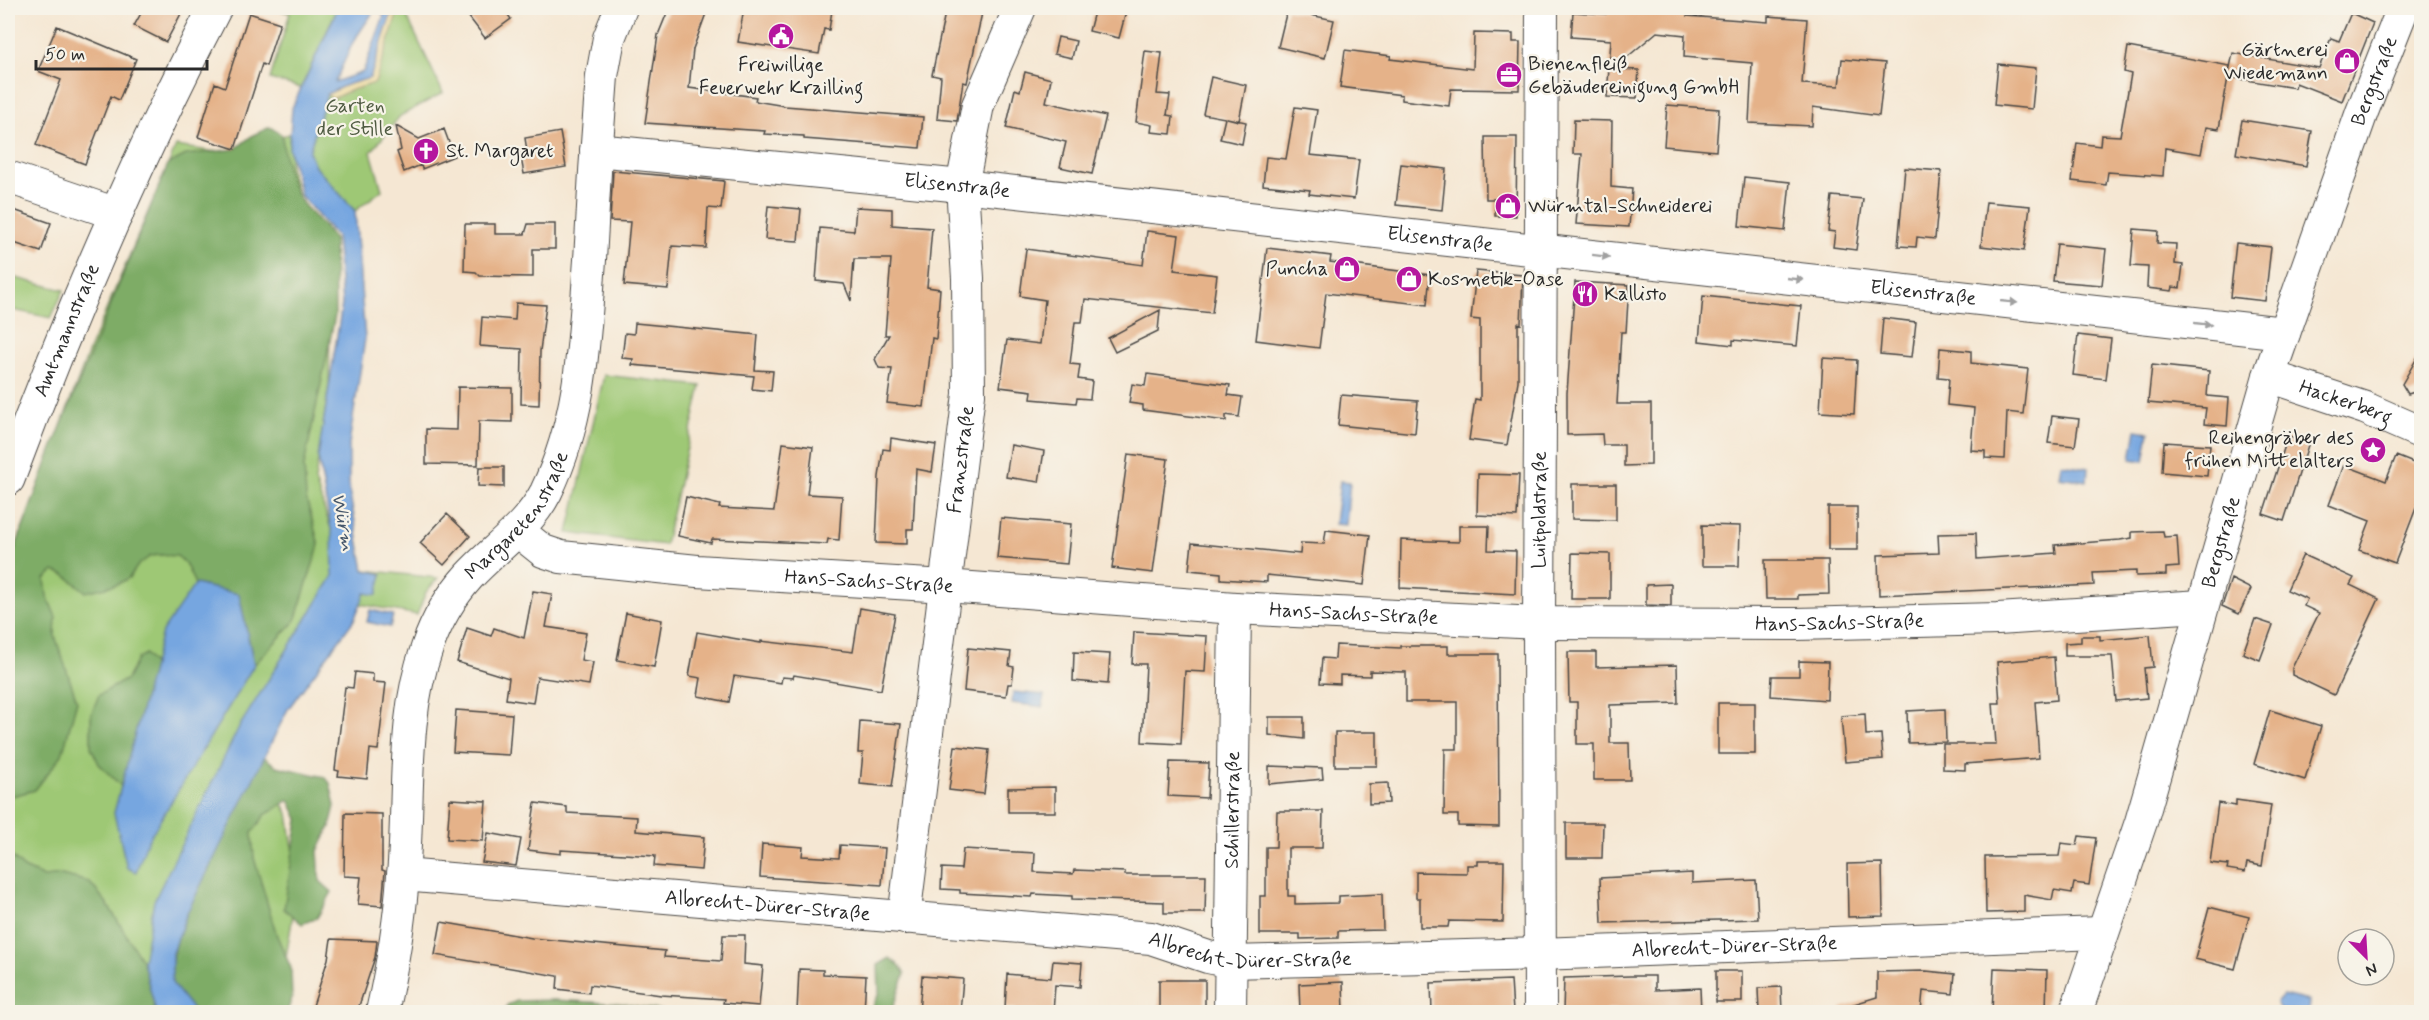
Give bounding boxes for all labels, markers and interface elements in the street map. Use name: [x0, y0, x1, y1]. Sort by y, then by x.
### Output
public building icon: Freiwillige Feuerwehr Krailling: [766, 21, 796, 51]
street label: Bergstraße: [2345, 32, 2404, 129]
scale bar: [36, 33, 207, 71]
place label: Gärtnerei Wiedemann: [2224, 37, 2328, 87]
text: 50 m: [45, 43, 85, 67]
shop icon: Gärtnerei Wiedemann: [2332, 46, 2362, 76]
place label: Bienenfleiß Gebäudereinigung GmbH: [1528, 51, 1739, 103]
place label: Freiwillige Feuerwehr Krailling: [699, 52, 863, 104]
office icon: Bienenfleiß Gebäudereinigung GmbH: [1494, 60, 1524, 90]
park label: Garten der Stille: [317, 93, 393, 143]
church icon: St. Margaret: [411, 136, 441, 166]
place label: St. Margaret: [446, 138, 554, 166]
street label: Elisenstraße: [903, 167, 1012, 205]
shop icon: Würmtal-Schneiderei: [1493, 191, 1523, 221]
place label: Würmtal-Schneiderei: [1528, 193, 1713, 220]
street label: Elisenstraße: [1386, 220, 1495, 259]
one-way arrow: [1591, 251, 1610, 261]
shop icon: Puncha: [1332, 254, 1362, 284]
place label: Puncha: [1265, 256, 1328, 283]
street label: Amtmannstraße: [27, 259, 106, 401]
shop icon: Kosmetik-Oase: [1394, 264, 1424, 294]
place label: Kosmetik-Oase: [1428, 266, 1564, 293]
one-way arrow: [1785, 274, 1804, 284]
street label: Elisenstraße: [1869, 274, 1978, 312]
restaurant icon: Kallisto: [1570, 279, 1600, 309]
place label: Kallisto: [1604, 281, 1667, 308]
one-way arrow: [2000, 297, 2019, 307]
one-way arrow: [2194, 319, 2213, 329]
street label: Hackerberg: [2296, 373, 2396, 434]
street label: Franzstraße: [941, 404, 981, 515]
place label: Reihengräber des frühen Mittelalters: [2185, 425, 2354, 475]
place icon: Reihengräber des frühen Mittelalters: [2358, 435, 2388, 465]
street label: Margaretenstraße: [459, 448, 575, 586]
street label: Luitpoldstraße: [1526, 451, 1553, 569]
water label: Würm: [324, 491, 362, 553]
street label: Bergstraße: [2195, 493, 2247, 591]
street label: Hans-Sachs-Straße: [784, 563, 955, 600]
street label: Hans-Sachs-Straße: [1269, 596, 1439, 632]
street label: Hans-Sachs-Straße: [1755, 607, 1925, 638]
street label: Schillerstraße: [1218, 751, 1247, 869]
street label: Albrecht-Dürer-Straße: [664, 884, 872, 928]
street label: Albrecht-Dürer-Straße: [1145, 925, 1352, 976]
north arrow: [2336, 927, 2396, 987]
street label: Albrecht-Dürer-Straße: [1631, 929, 1838, 964]
text: N: [2362, 958, 2381, 981]

